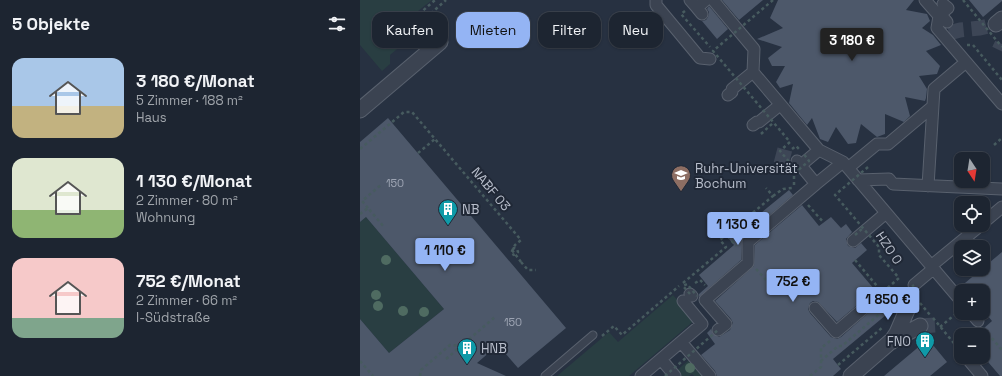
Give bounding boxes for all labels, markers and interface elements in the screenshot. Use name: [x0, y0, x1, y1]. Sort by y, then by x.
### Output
chip: Kaufen: [372, 12, 448, 48]
chip: Mieten: [456, 12, 530, 48]
chip: Filter: [538, 12, 601, 48]
chip: Neu: [609, 12, 663, 48]
text: 5 Objekte: [12, 13, 90, 35]
icon: filters: [326, 13, 348, 35]
pin: 3 180 €: [815, 28, 889, 62]
text: 3 180 €: [829, 32, 875, 49]
text: 3 180 €/Monat: [136, 70, 255, 92]
icon: home: [44, 74, 92, 122]
text: 5 Zimmer · 188 m²: [136, 92, 243, 109]
text: Haus: [136, 109, 167, 126]
north arrow: [954, 152, 990, 188]
map controls: [954, 152, 990, 364]
place label: Ruhr-Universität Bochum: [695, 160, 798, 192]
street label: NABF 03: [468, 164, 514, 214]
school or university icon: Ruhr-Universität Bochum: [670, 164, 692, 192]
text: 1 130 €/Monat: [136, 170, 252, 192]
icon: home: [44, 174, 92, 222]
house number: 150: [386, 176, 404, 190]
text: 2 Zimmer · 80 m²: [136, 192, 238, 209]
button: locate: [954, 196, 990, 232]
building icon: NB: [437, 198, 459, 226]
place label: NB: [462, 201, 479, 218]
text: Wohnung: [136, 209, 195, 226]
pin: 1 130 €: [701, 212, 775, 246]
text: 1 130 €: [716, 216, 760, 233]
street label: HZO 0: [872, 228, 906, 268]
pin: 1 110 €: [408, 238, 482, 272]
button: layers: [954, 240, 990, 276]
text: 1 110 €: [424, 242, 466, 259]
pin: 752 €: [765, 269, 821, 303]
text: 752 €/Monat: [136, 270, 241, 292]
text: 752 €: [776, 273, 810, 290]
icon: home: [44, 274, 92, 322]
button: +: [954, 284, 990, 320]
pin: 1 850 €: [851, 287, 925, 321]
text: 1 850 €: [865, 291, 911, 308]
text: 2 Zimmer · 66 m²: [136, 292, 237, 309]
text: I-Südstraße: [136, 309, 210, 326]
house number: 150: [504, 315, 522, 329]
button: −: [954, 328, 990, 364]
building icon: FNO: [914, 330, 936, 358]
place label: FNO: [887, 333, 911, 350]
building icon: HNB: [456, 337, 478, 365]
place label: HNB: [481, 340, 507, 357]

